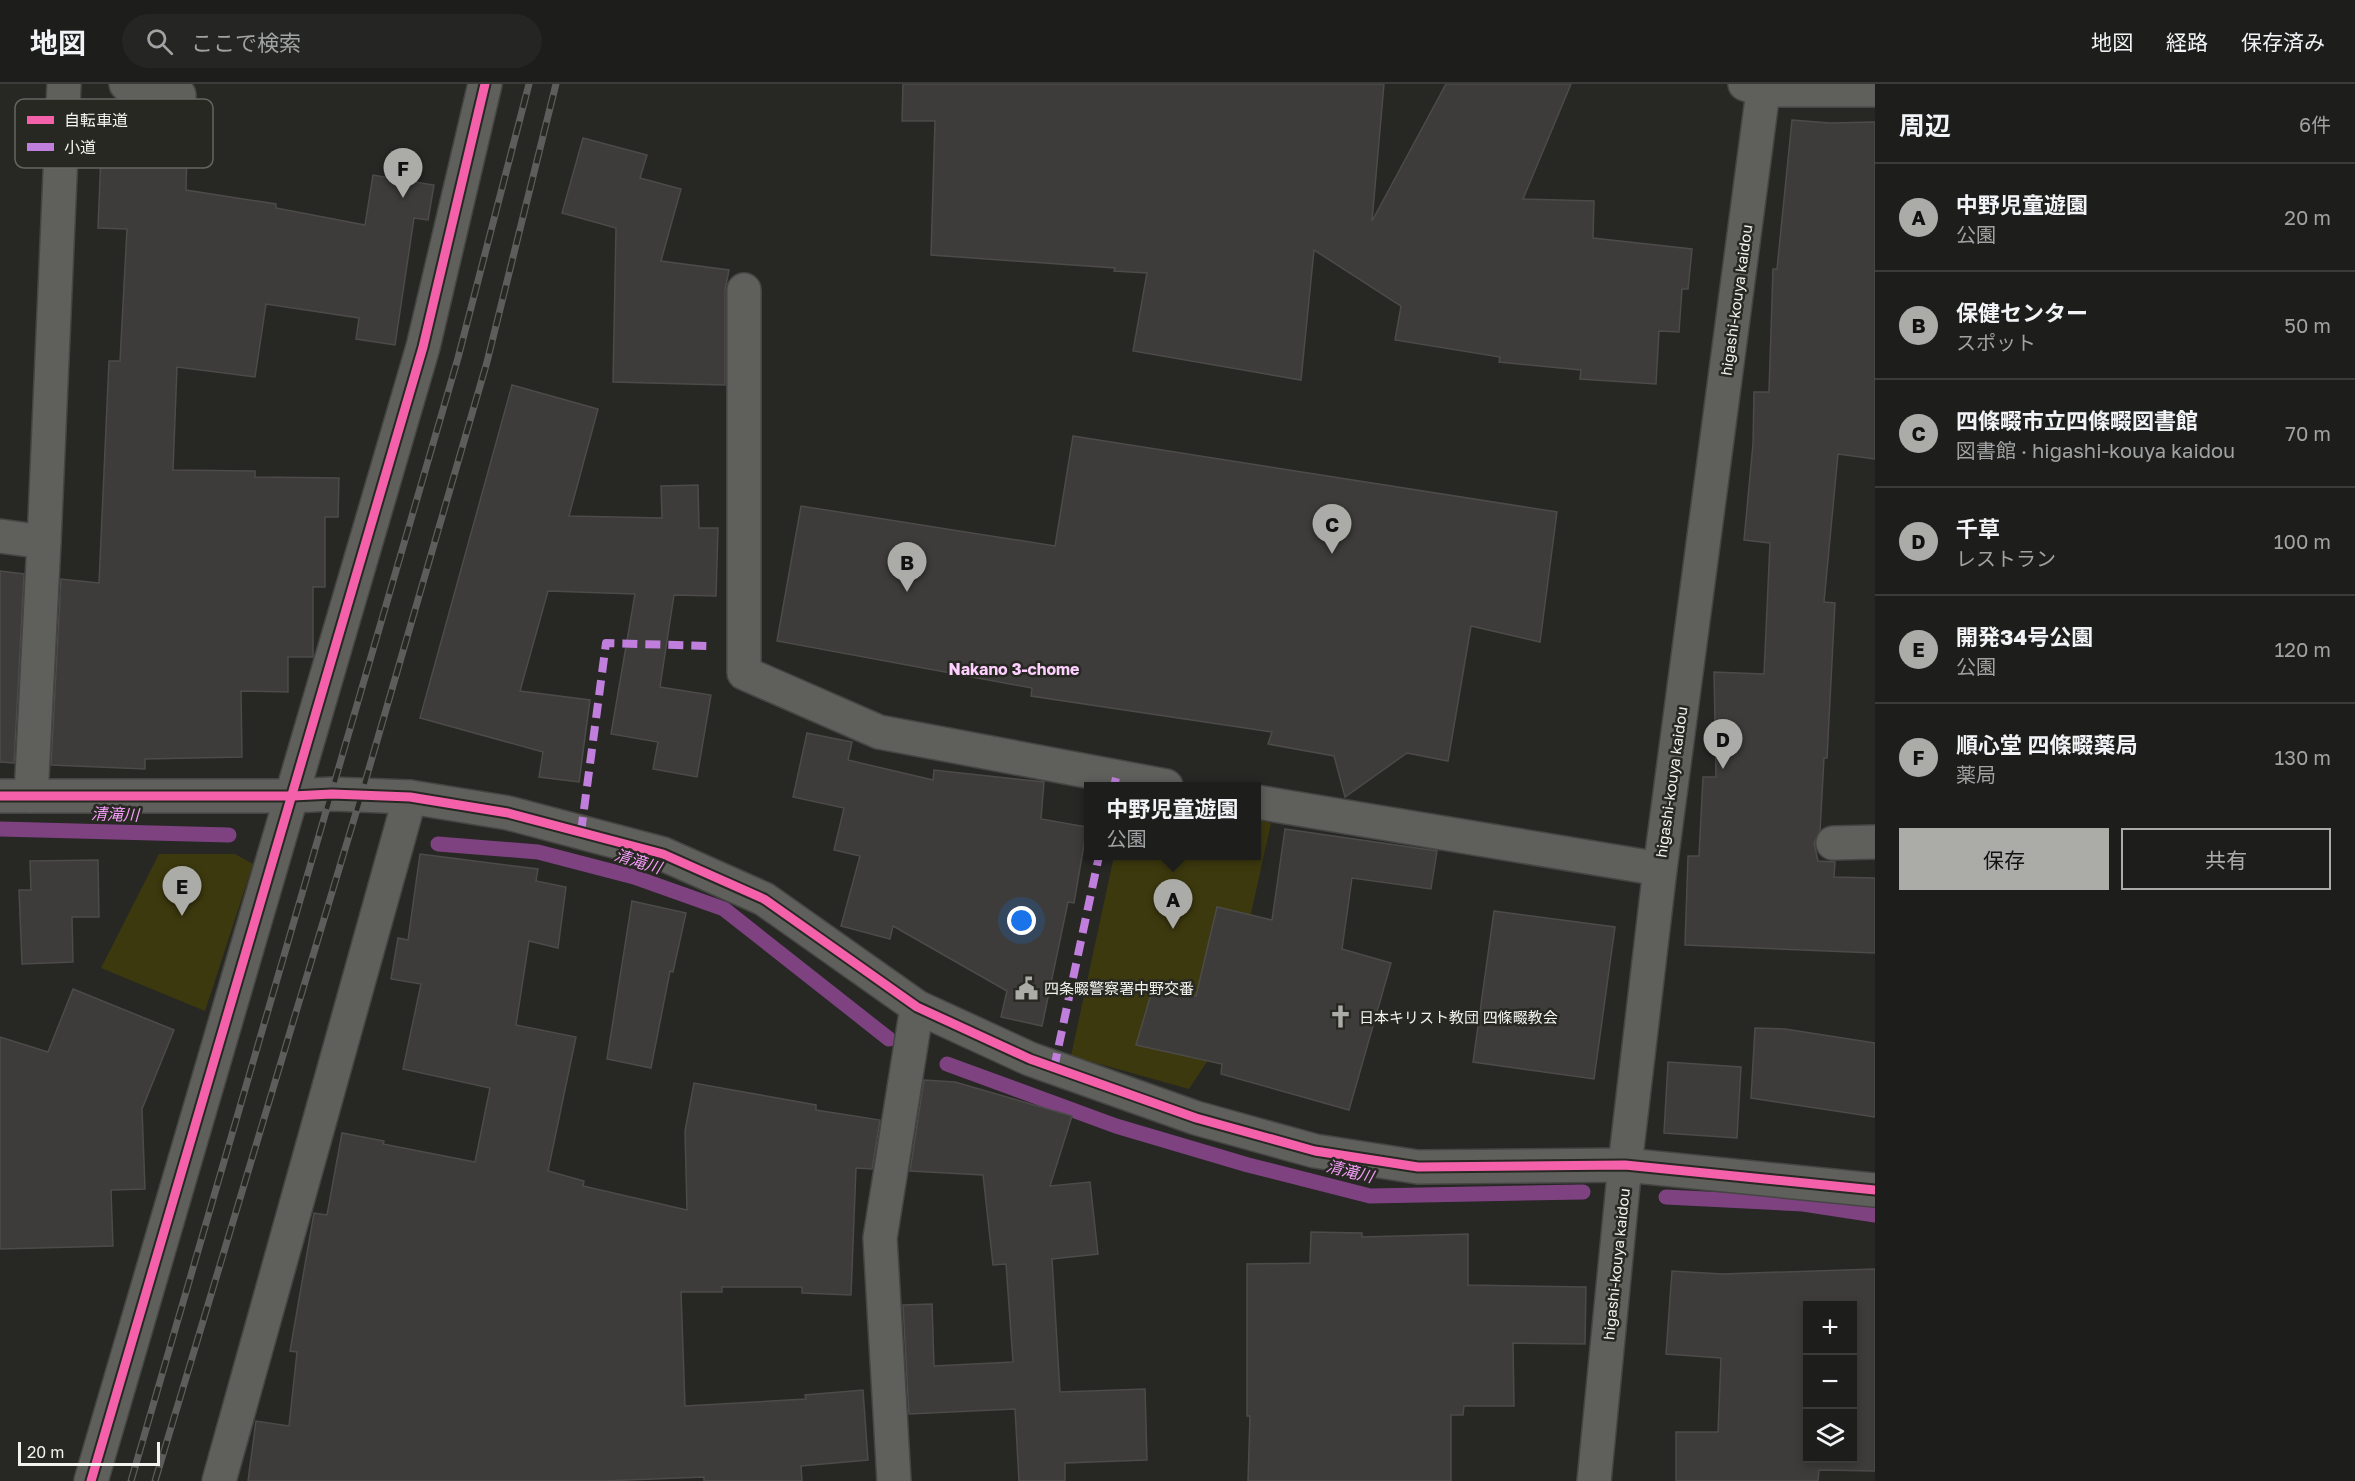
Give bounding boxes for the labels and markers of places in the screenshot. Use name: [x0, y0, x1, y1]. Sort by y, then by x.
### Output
pin: F: [384, 148, 422, 198]
pin: C: [1312, 504, 1352, 554]
pin: B: [888, 542, 926, 592]
pin: D: [1704, 720, 1742, 769]
pin: E: [162, 866, 201, 916]
pin: A: [1154, 880, 1192, 929]
public building icon: 四条畷警察署中野交番: [1013, 975, 1039, 1001]
place label: 四条畷警察署中野交番: [1044, 979, 1194, 997]
church icon: 日本キリスト教団 四條畷教会: [1328, 1004, 1354, 1030]
place label: 日本キリスト教団 四條畷教会: [1359, 1008, 1558, 1026]

